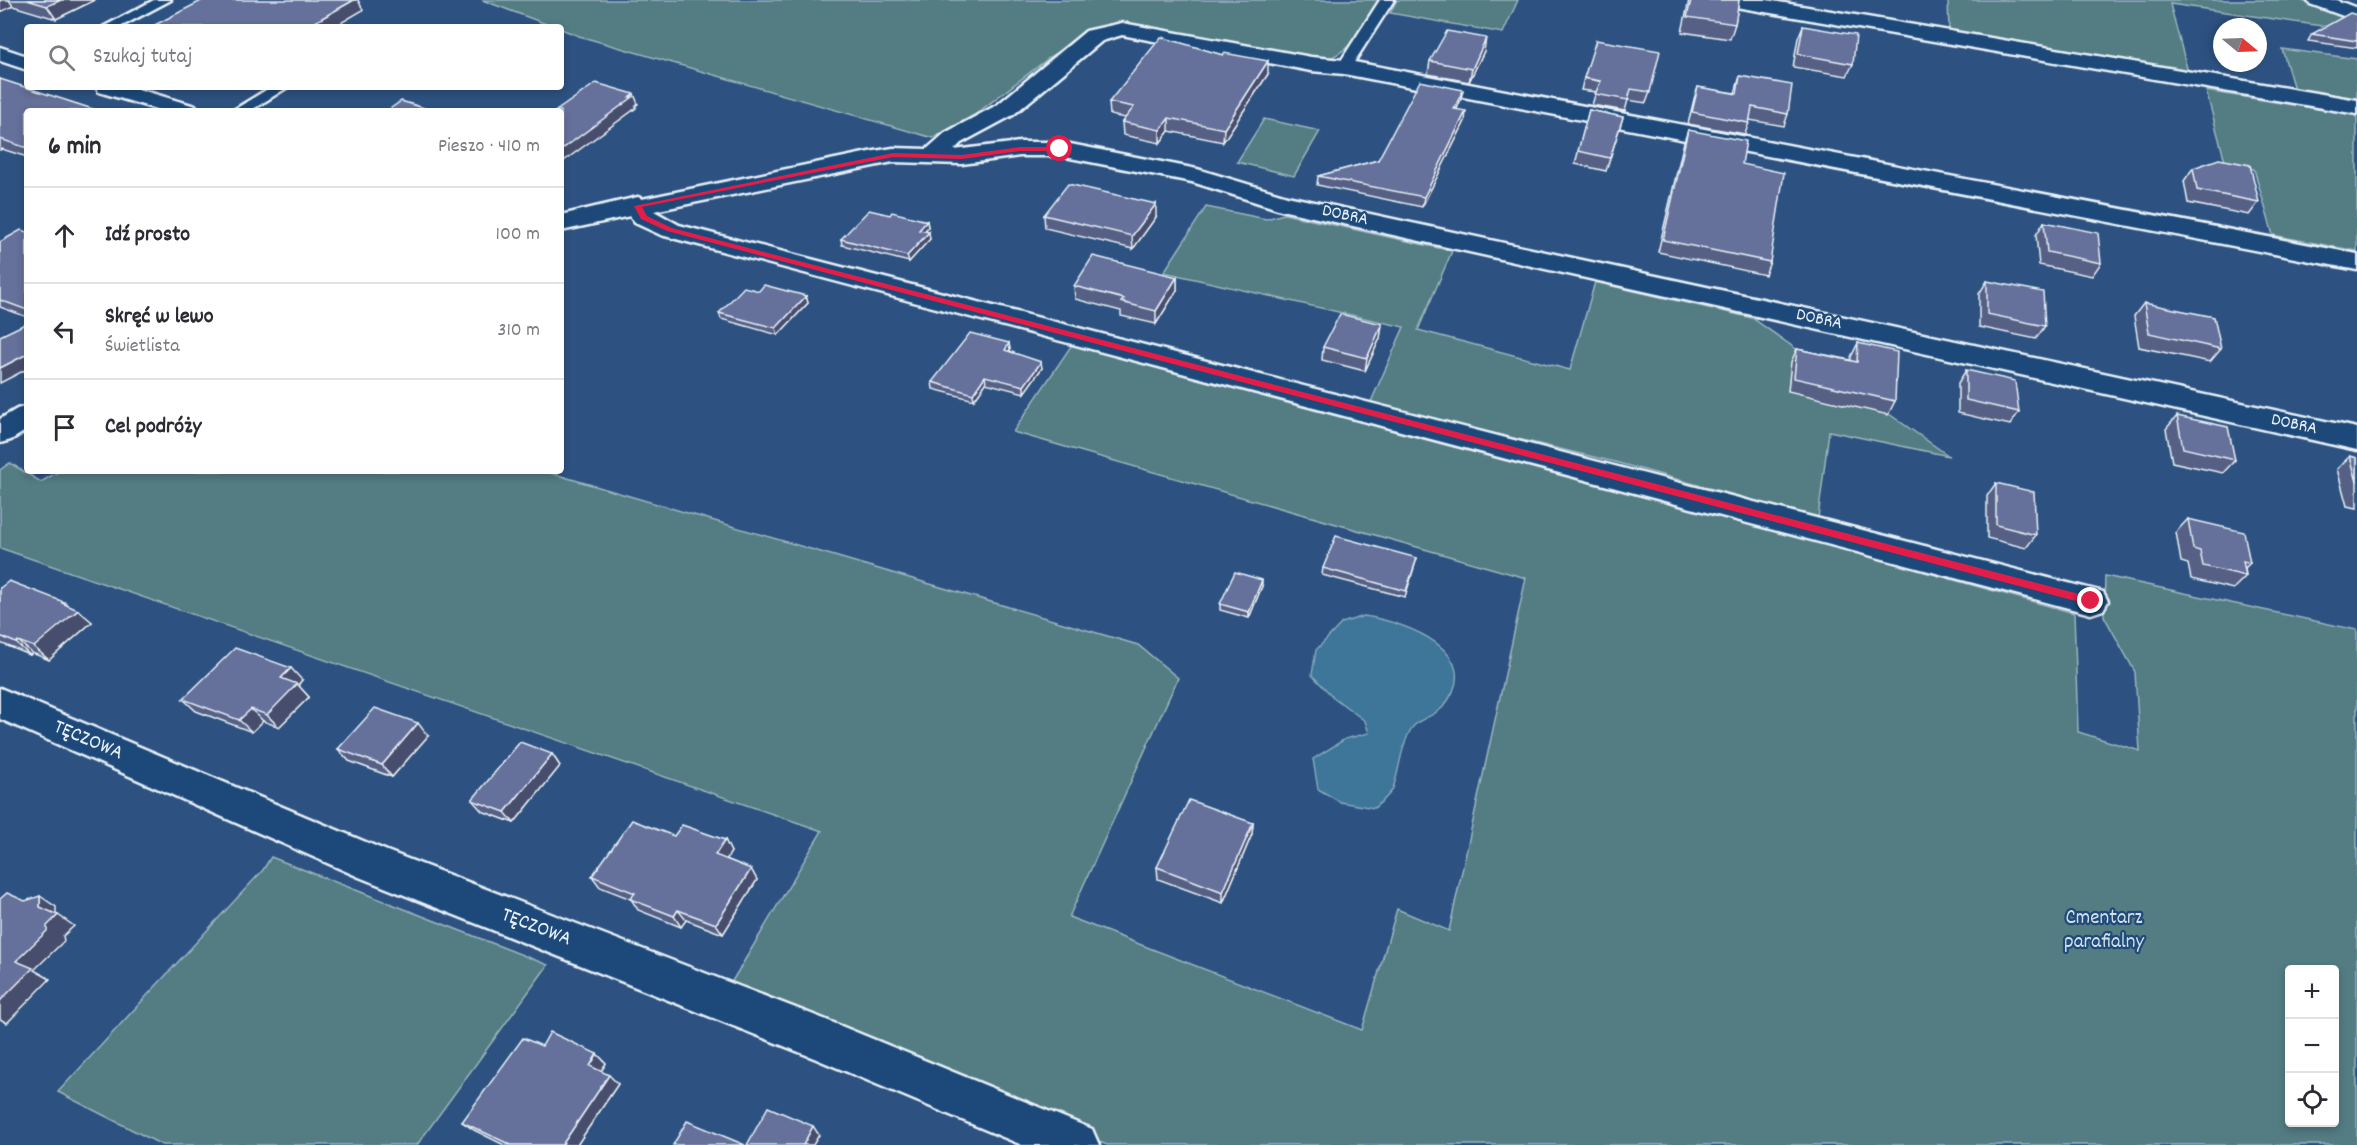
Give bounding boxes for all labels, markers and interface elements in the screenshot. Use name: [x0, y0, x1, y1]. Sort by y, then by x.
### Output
north arrow: [2213, 18, 2267, 72]
search box: [24, 24, 564, 90]
icon: search: [45, 41, 78, 74]
text: Szukaj tutaj: [93, 42, 192, 73]
text: 6 min: [48, 129, 101, 166]
text: Pieszo · 410 m: [438, 133, 540, 161]
route start: [1046, 135, 1072, 161]
street label: DOBRA: [1320, 199, 1371, 233]
icon: ahead: [48, 219, 81, 252]
text: Idź prosto: [105, 220, 190, 251]
text: 100 m: [496, 221, 540, 249]
text: Skręć w lewo: [105, 302, 214, 333]
street label: DOBRA: [1794, 303, 1845, 337]
icon: left: [48, 315, 81, 348]
text: 310 m: [498, 317, 540, 345]
text: Świetlista: [105, 333, 180, 361]
street label: DOBRA: [2269, 408, 2320, 442]
icon: arrive: [48, 411, 81, 444]
text: Cel podróży: [105, 412, 201, 443]
route end: [2077, 587, 2103, 613]
street label: TĘCZOWA: [48, 713, 128, 769]
street label: TĘCZOWA: [496, 901, 576, 955]
park label: Cmentarz parafialny: [2064, 904, 2144, 958]
map controls: [2285, 965, 2339, 1127]
button: +: [2285, 965, 2339, 1019]
button: −: [2285, 1019, 2339, 1073]
button: locate: [2285, 1073, 2339, 1127]

